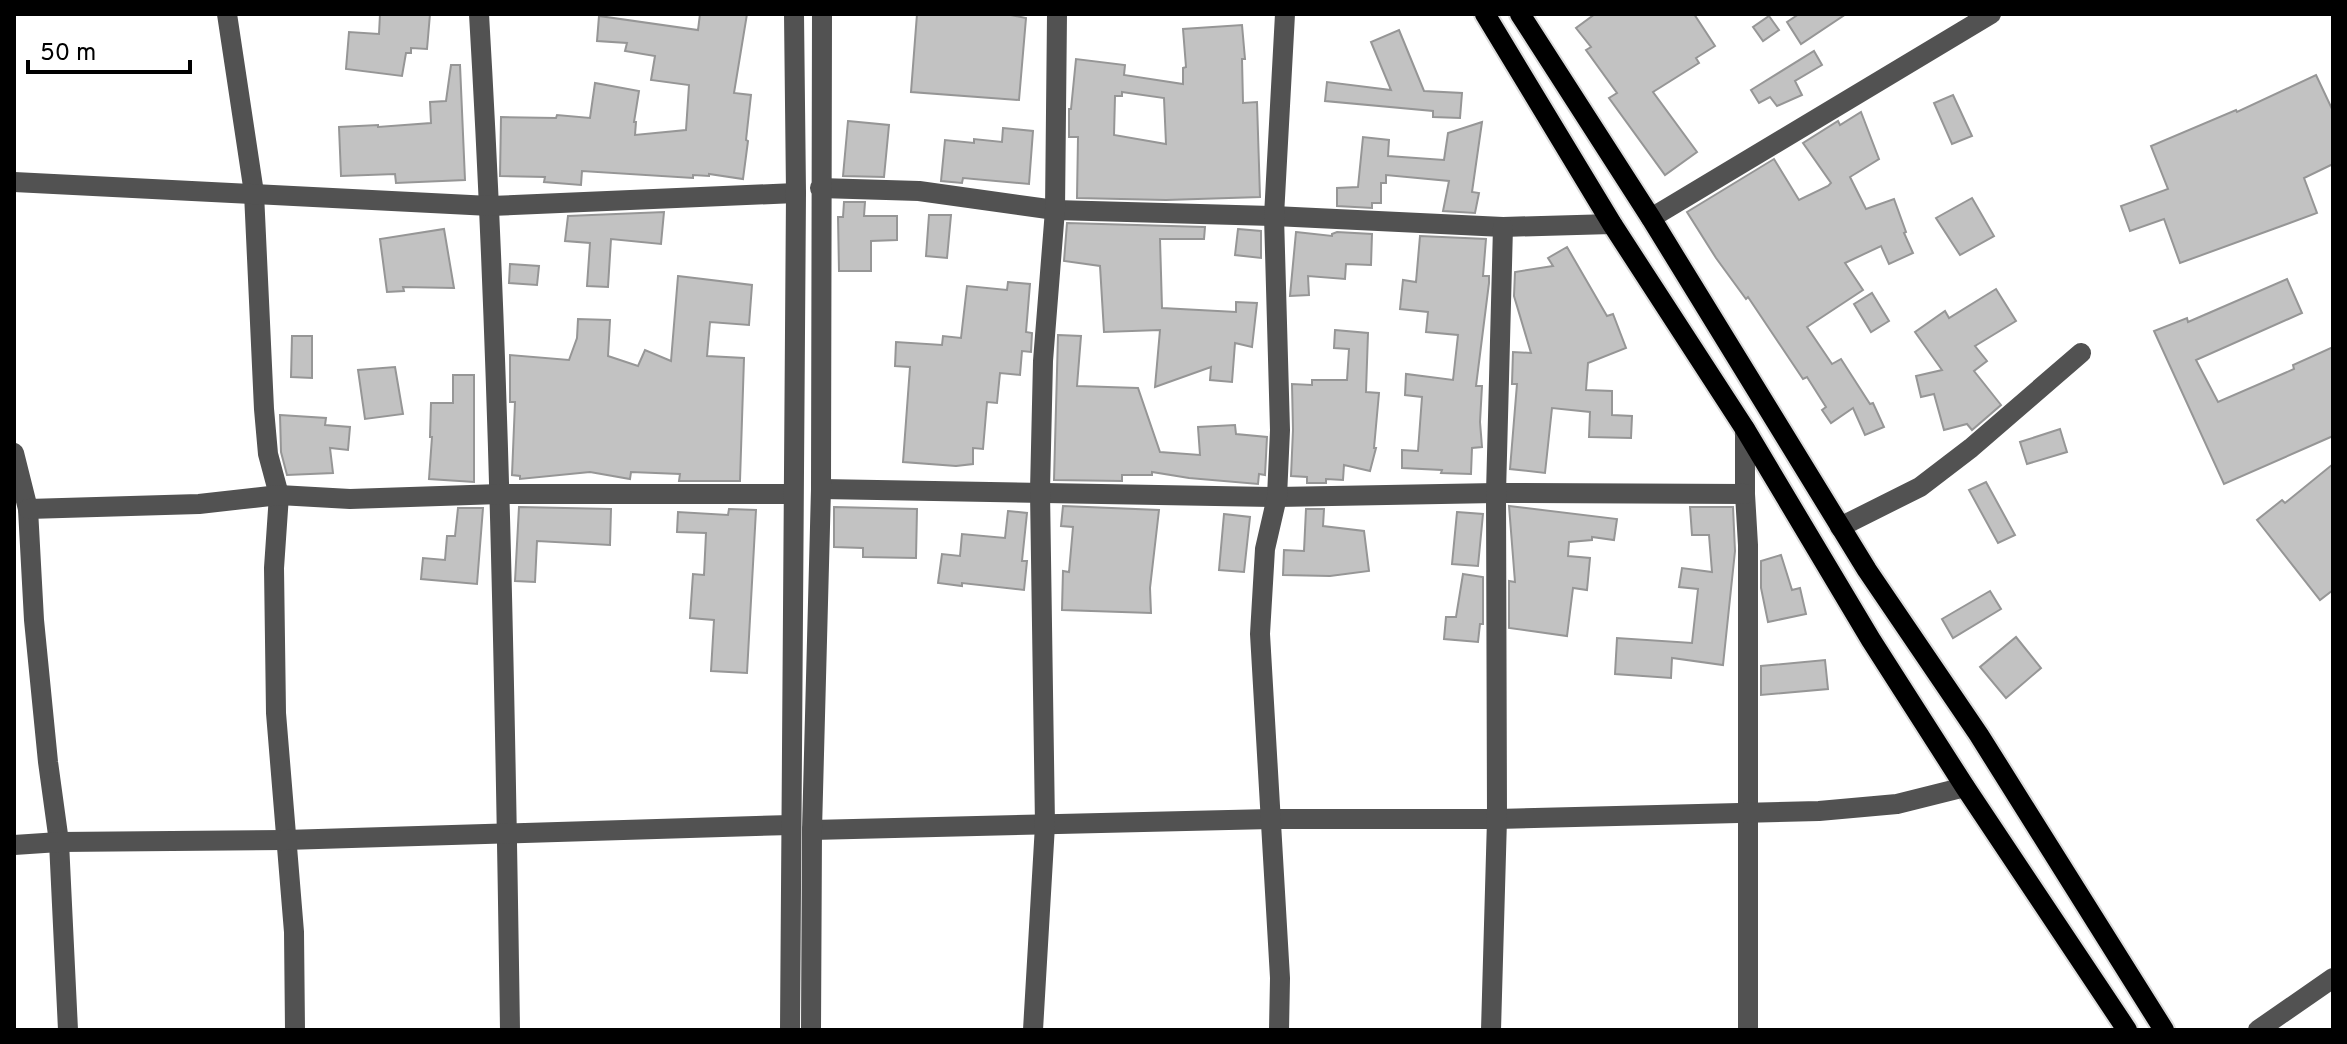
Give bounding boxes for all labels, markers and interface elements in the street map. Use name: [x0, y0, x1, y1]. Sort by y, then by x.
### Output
scale bar: [28, 24, 190, 74]
text: 50 m: [40, 39, 96, 69]

